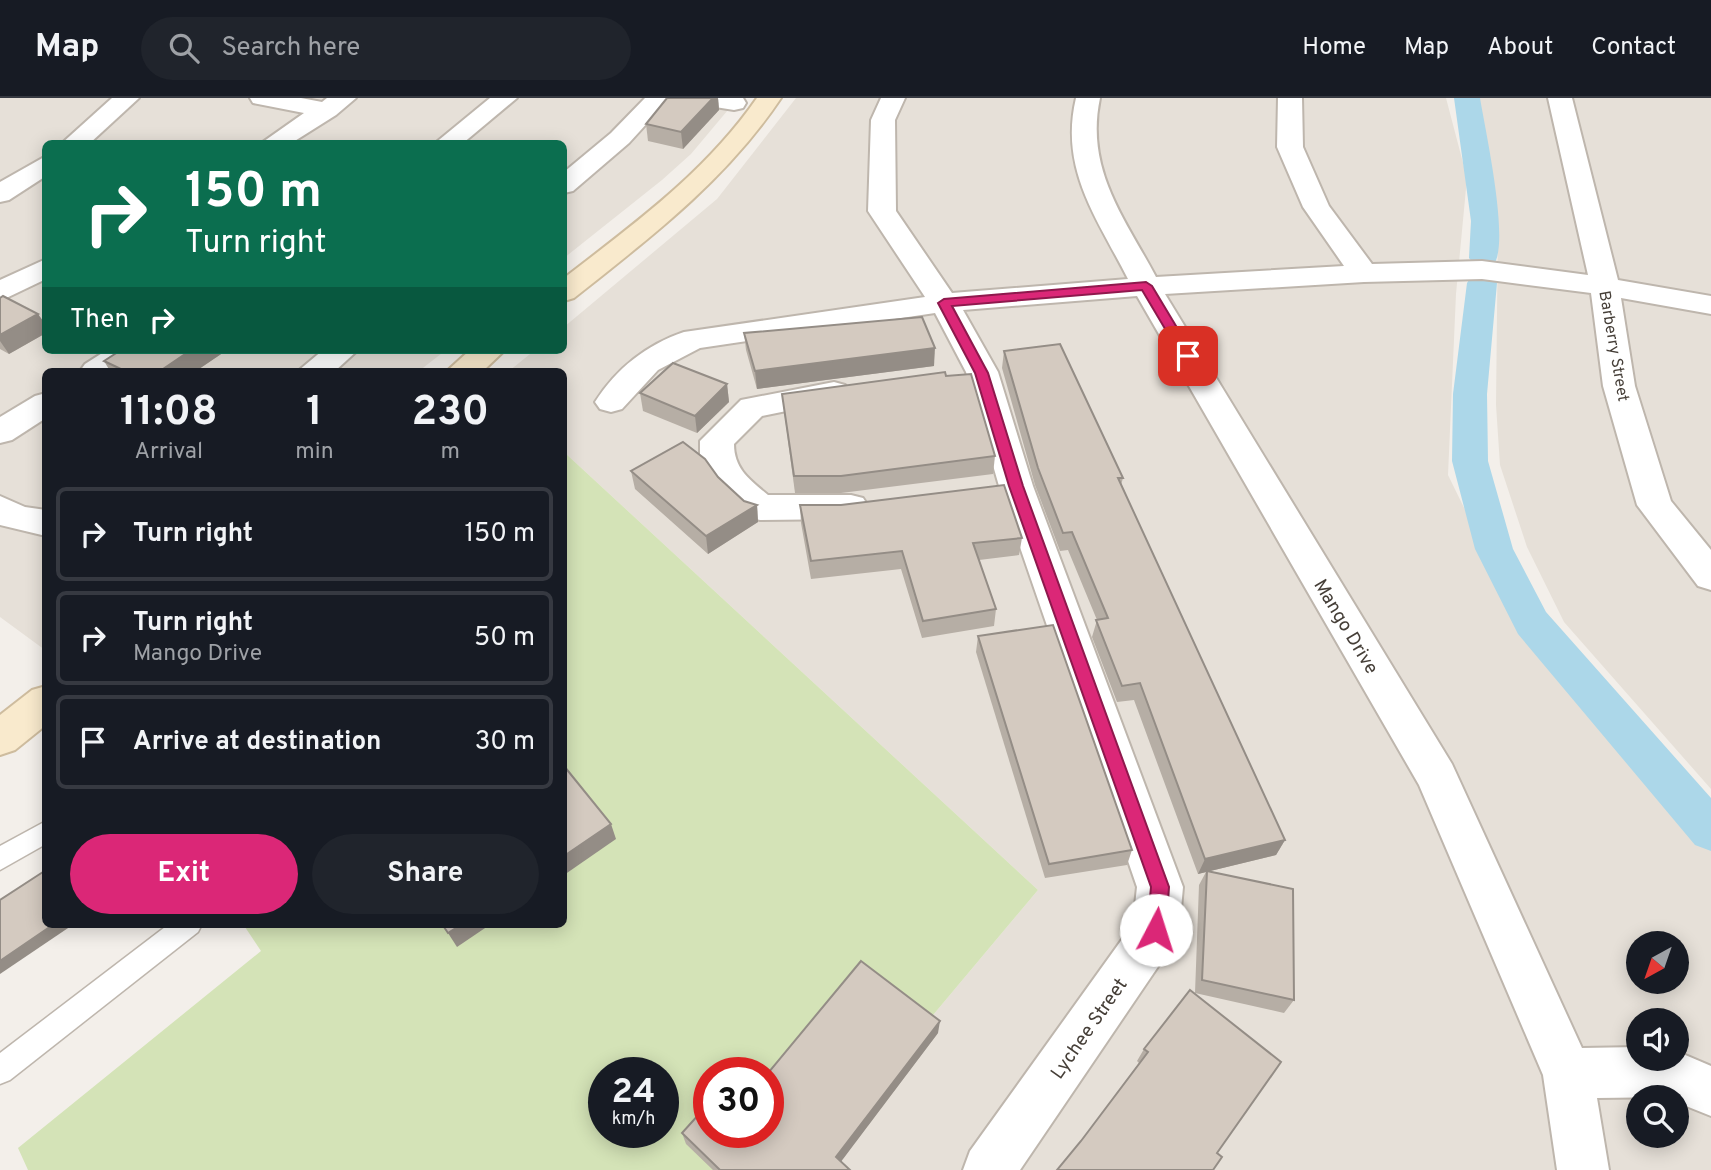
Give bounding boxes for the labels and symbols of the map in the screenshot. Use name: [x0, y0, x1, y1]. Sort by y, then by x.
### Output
street label: Barberry Street: [1593, 289, 1633, 403]
pin: [1158, 326, 1218, 386]
street label: Mango Drive: [1308, 575, 1383, 679]
position arrow: [1119, 893, 1193, 967]
north arrow: [1626, 931, 1689, 994]
street label: Lychee Street: [1046, 974, 1133, 1084]
speed limit sign: 30: [693, 1057, 784, 1148]

